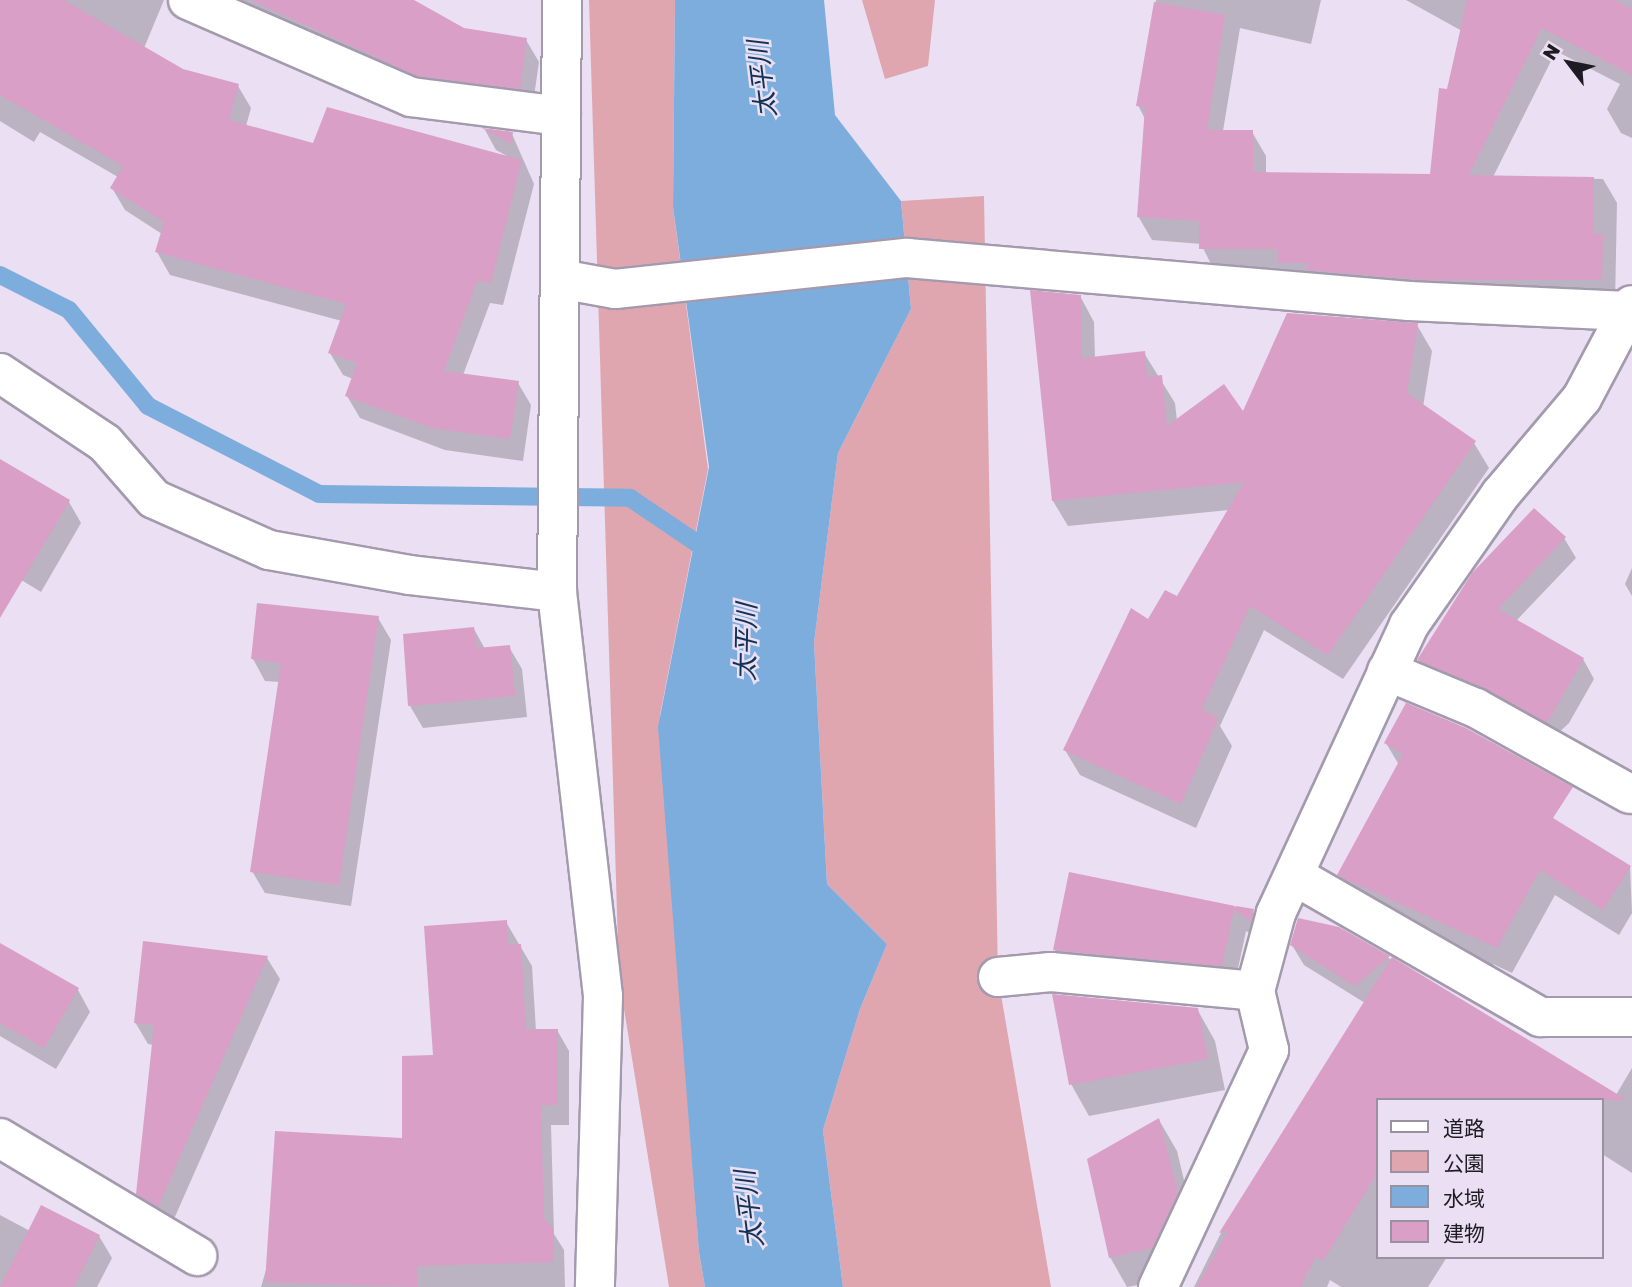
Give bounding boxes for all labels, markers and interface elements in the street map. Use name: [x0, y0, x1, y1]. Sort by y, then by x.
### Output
north arrow: [1534, 28, 1604, 98]
water label: 太平川: [742, 38, 782, 120]
text: N: [1537, 39, 1564, 64]
water label: 太平川: [730, 603, 762, 681]
legend: [1376, 1098, 1604, 1259]
text: 道路: [1443, 1115, 1485, 1141]
text: 公園: [1443, 1150, 1485, 1176]
water label: 太平川: [729, 1168, 769, 1250]
text: 水域: [1443, 1185, 1485, 1211]
text: 建物: [1443, 1220, 1485, 1246]

